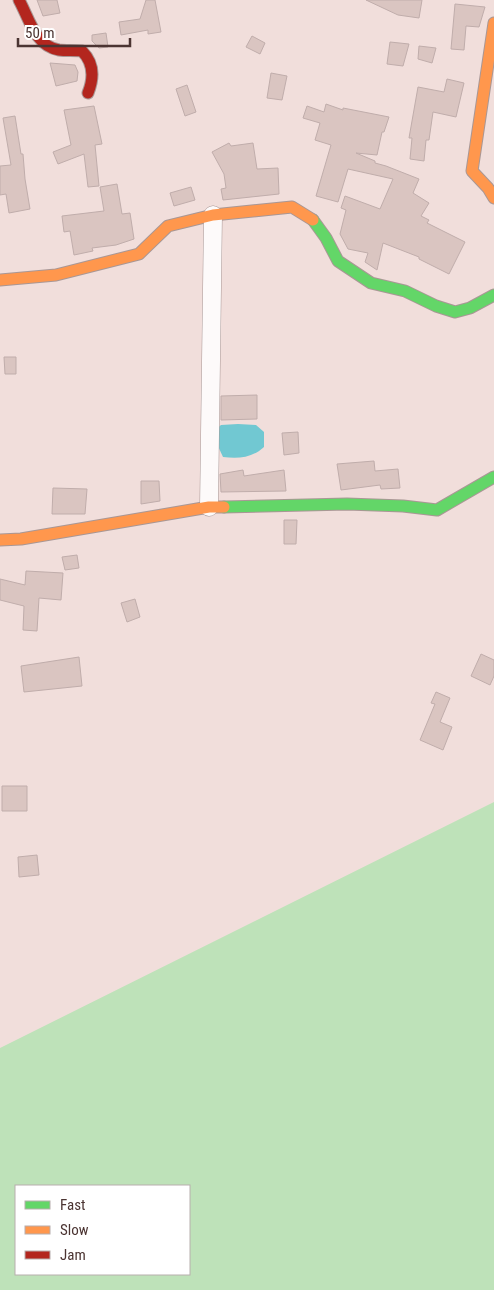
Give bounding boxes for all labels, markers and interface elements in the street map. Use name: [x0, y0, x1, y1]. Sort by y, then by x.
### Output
scale bar: [18, 15, 130, 47]
text: 50 m: [25, 24, 55, 42]
legend: [15, 1185, 190, 1275]
text: Fast: [60, 1196, 85, 1214]
text: Slow: [60, 1221, 89, 1239]
text: Jam: [60, 1246, 86, 1264]

